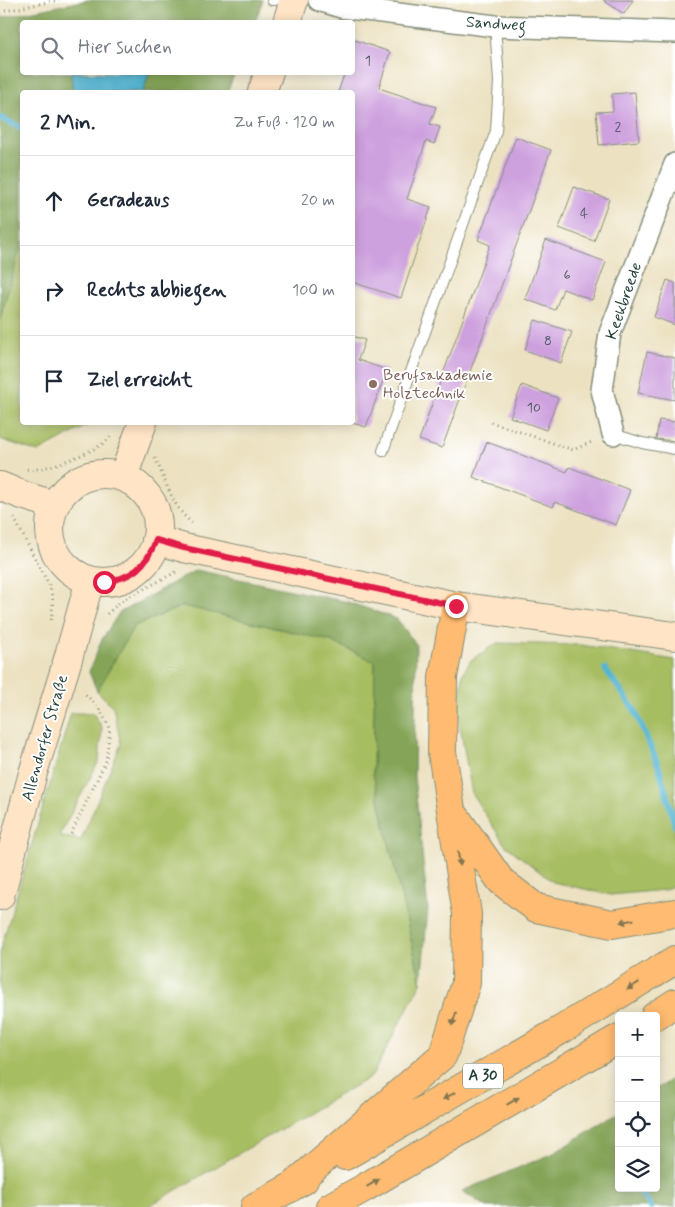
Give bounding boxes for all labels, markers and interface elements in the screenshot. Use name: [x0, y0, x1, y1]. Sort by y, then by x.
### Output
street label: Sandweg: [465, 11, 527, 38]
search box: [20, 20, 355, 75]
icon: search: [38, 34, 66, 62]
text: Hier suchen: [78, 35, 172, 60]
house number: 1: [365, 52, 371, 70]
text: 2 Min.: [40, 109, 95, 137]
text: Zu Fuß · 120 m: [233, 112, 335, 133]
house number: 2: [615, 118, 622, 136]
icon: ahead: [40, 187, 68, 215]
text: Geradeaus: [87, 188, 169, 213]
text: 20 m: [301, 190, 335, 211]
house number: 4: [580, 205, 588, 223]
street label: Keekbreede: [601, 260, 647, 342]
house number: 6: [563, 266, 571, 284]
icon: right: [40, 277, 68, 305]
text: Rechts abbiegen: [87, 278, 226, 303]
text: 100 m: [292, 280, 335, 301]
house number: 8: [544, 332, 552, 350]
place label: Berufsakademie Holztechnik: [383, 365, 493, 404]
icon: arrive: [40, 367, 68, 395]
text: Ziel erreicht: [87, 368, 192, 393]
marker: Berufsakademie Holztechnik: [367, 378, 379, 390]
house number: 10: [527, 399, 541, 417]
route start: [93, 571, 116, 594]
route end: [445, 595, 468, 618]
street label: Allendorfer Straße: [17, 672, 73, 804]
one-way arrow: [455, 851, 463, 867]
one-way arrow: [619, 918, 635, 926]
one-way arrow: [627, 981, 640, 990]
one-way arrow: [450, 1012, 458, 1027]
map controls: [615, 1012, 660, 1192]
button: +: [615, 1012, 660, 1057]
button: −: [615, 1057, 660, 1102]
road number: A 30: [463, 1064, 503, 1088]
one-way arrow: [442, 1091, 455, 1100]
one-way arrow: [506, 1096, 519, 1105]
button: locate: [615, 1102, 660, 1147]
button: layers: [615, 1147, 660, 1192]
one-way arrow: [366, 1179, 379, 1188]

